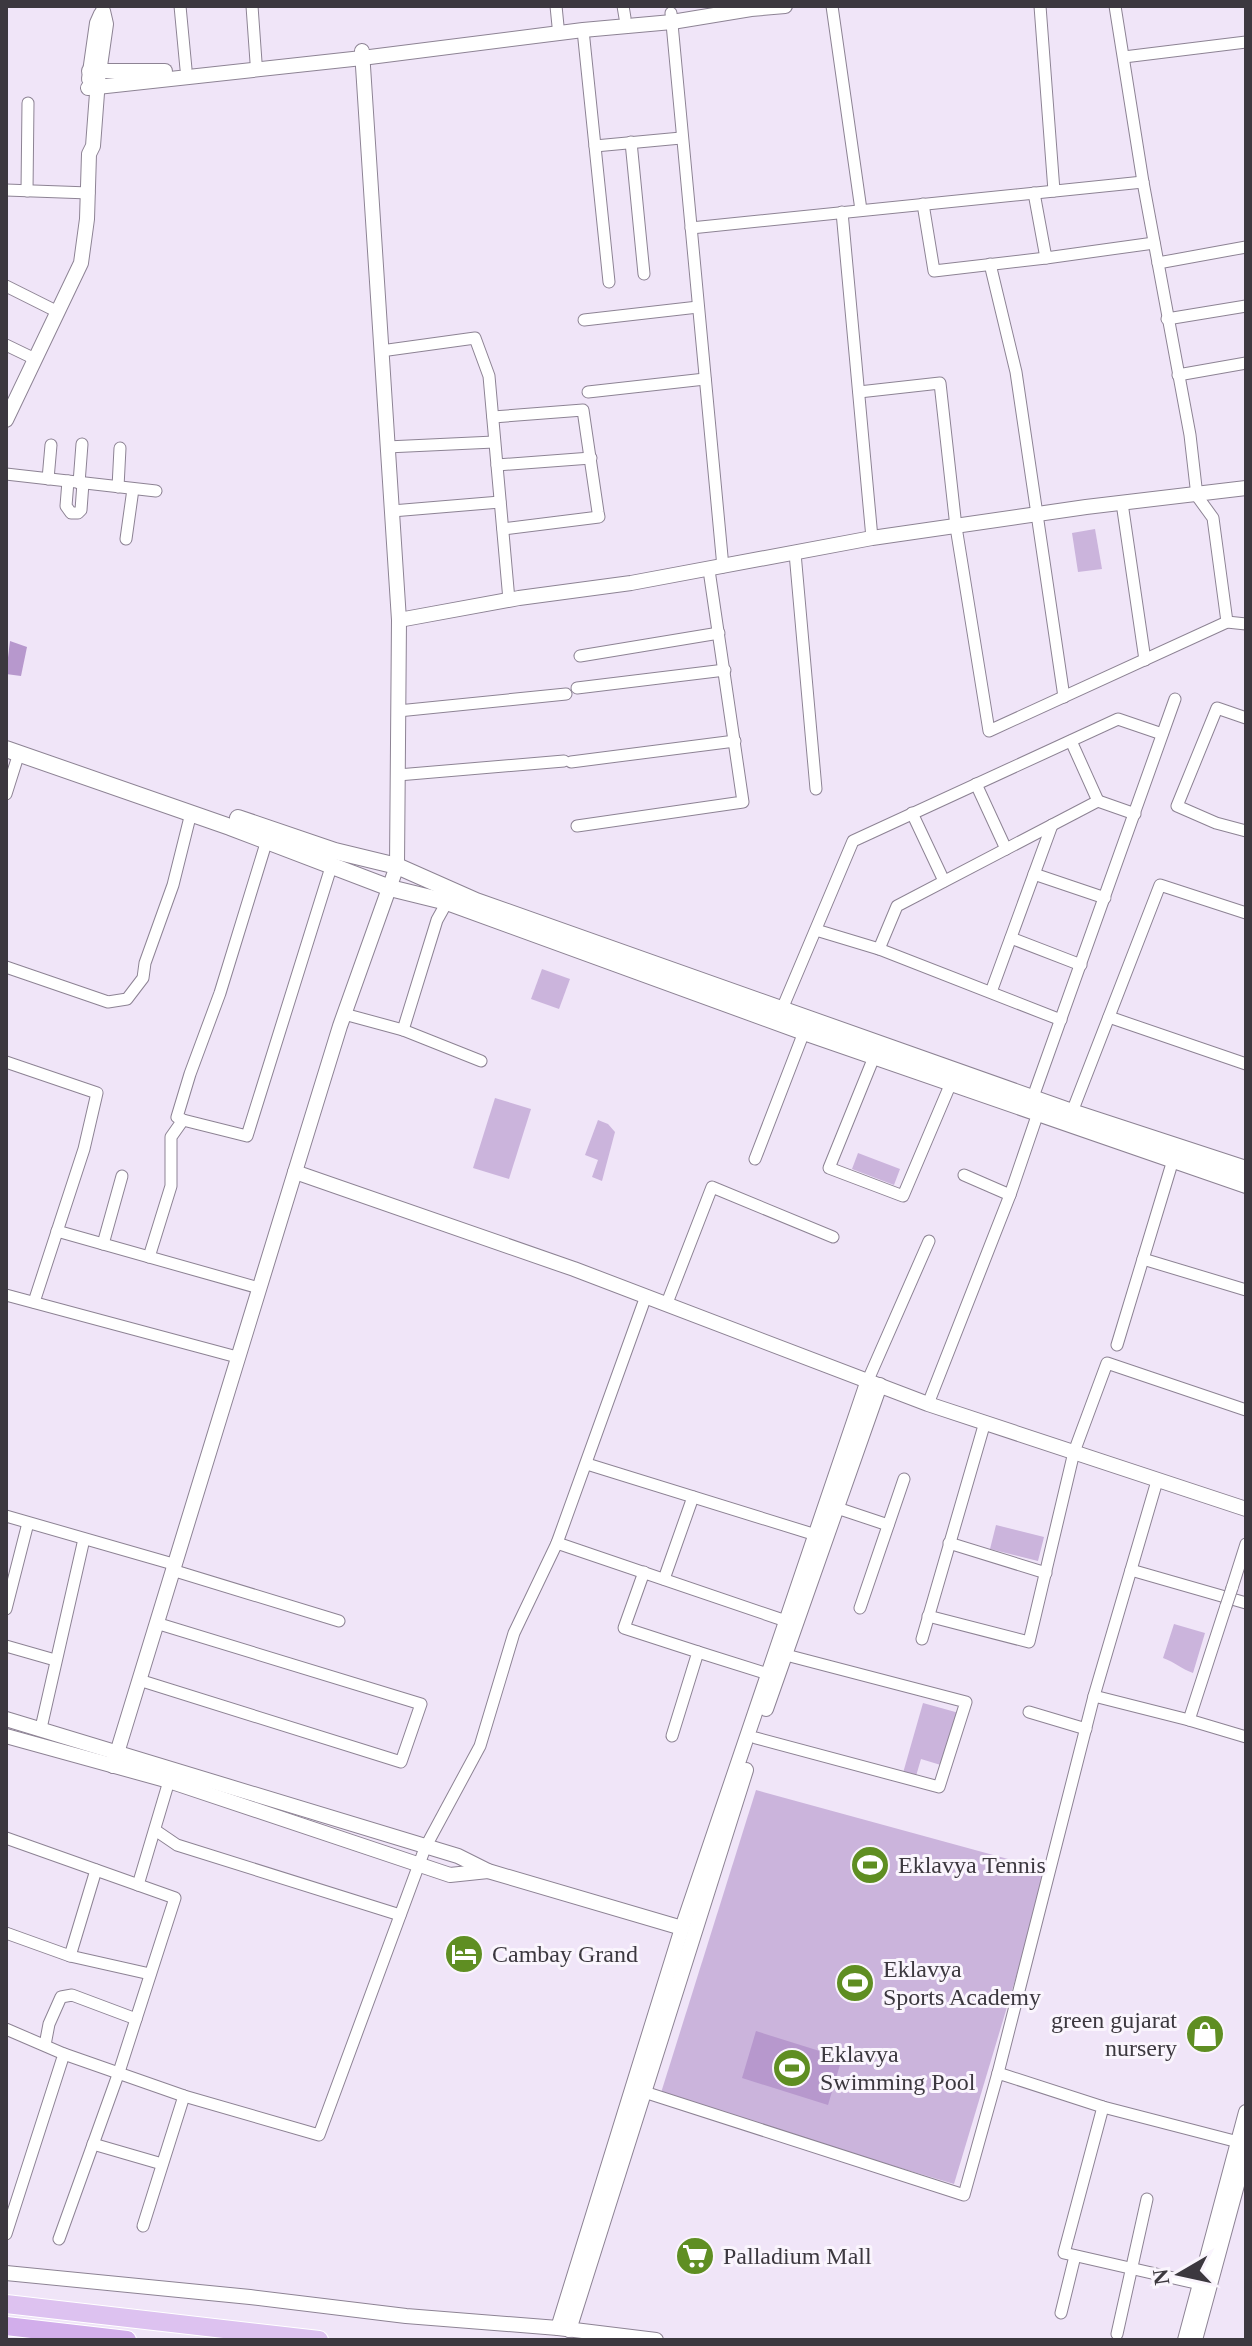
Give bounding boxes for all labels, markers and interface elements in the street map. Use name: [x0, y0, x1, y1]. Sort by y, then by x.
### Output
sports icon: Eklavya Tennis: [849, 1844, 891, 1886]
place label: Eklavya Tennis: [898, 1852, 1046, 1878]
hotel icon: Cambay Grand: [443, 1933, 485, 1975]
place label: Cambay Grand: [492, 1941, 638, 1967]
place label: Eklavya Sports Academy: [883, 1956, 1041, 2010]
sports icon: Eklavya Sports Academy: [834, 1962, 876, 2004]
place label: green gujarat nursery: [1051, 2007, 1177, 2061]
shop icon: green gujarat nursery: [1184, 2013, 1226, 2055]
place label: Eklavya Swimming Pool: [820, 2041, 976, 2095]
sports icon: Eklavya Swimming Pool: [771, 2047, 813, 2089]
north arrow: [1140, 2234, 1220, 2314]
supermarket icon: Palladium Mall: [674, 2235, 716, 2277]
place label: Palladium Mall: [723, 2243, 872, 2269]
text: N: [1147, 2267, 1174, 2287]

